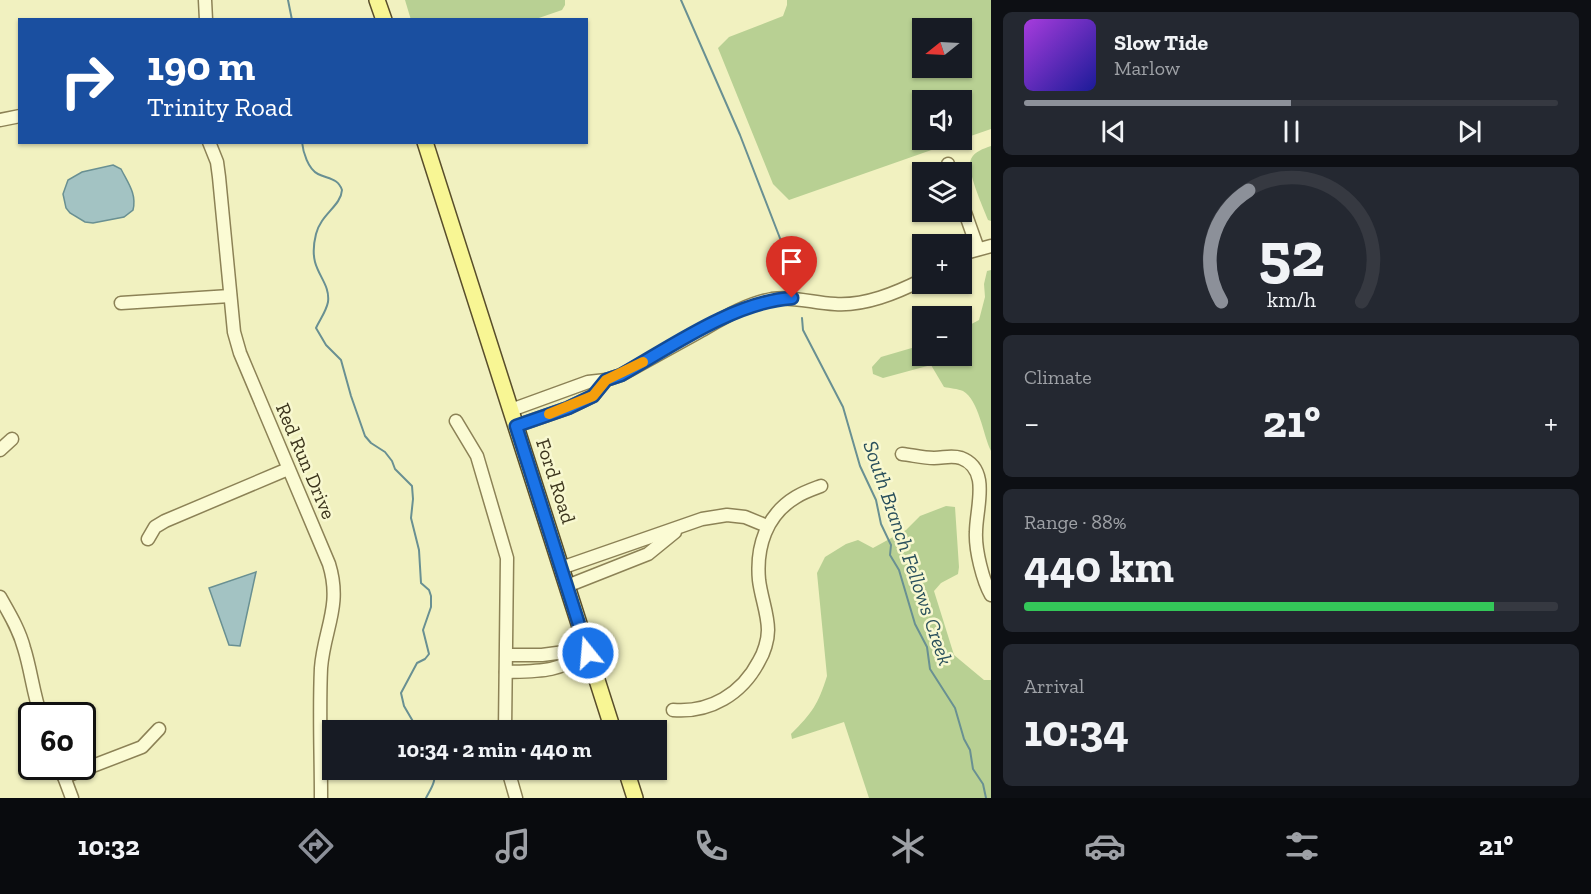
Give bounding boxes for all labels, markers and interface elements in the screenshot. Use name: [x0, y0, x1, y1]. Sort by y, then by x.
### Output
north arrow: [912, 18, 972, 78]
map controls: [912, 18, 972, 366]
text: Slow Tide: [1114, 29, 1208, 56]
text: 190 m: [147, 40, 255, 91]
icon: right: [48, 42, 126, 120]
text: Marlow: [1114, 56, 1180, 80]
button: sound: [912, 90, 972, 150]
text: Trinity Road: [147, 91, 293, 123]
icon: previous: [1097, 115, 1130, 148]
icon: pause: [1275, 115, 1308, 148]
icon: next: [1453, 115, 1486, 148]
button: layers: [912, 162, 972, 222]
text: 52: [1258, 217, 1324, 292]
button: +: [912, 234, 972, 294]
pin: [766, 236, 817, 298]
icon: arrive: [775, 245, 808, 278]
text: km/h: [1267, 287, 1315, 312]
button: −: [912, 306, 972, 366]
text: Climate: [1024, 365, 1092, 389]
text: 21°: [1263, 395, 1321, 449]
street label: Red Run Drive: [271, 399, 341, 523]
text: −: [1024, 403, 1039, 442]
text: +: [1544, 403, 1558, 442]
street label: Ford Road: [531, 435, 581, 527]
water label: South Branch Fellows Creek: [858, 437, 959, 668]
text: Range · 88%: [1024, 510, 1127, 534]
text: 440 km: [1024, 540, 1174, 594]
position arrow: [556, 621, 620, 685]
text: Arrival: [1024, 674, 1084, 698]
speed limit sign: 60: [18, 702, 96, 780]
text: 10:34: [1024, 704, 1129, 758]
text: 10:34 · 2 min · 440 m: [398, 736, 591, 763]
icon: directions: [295, 825, 337, 867]
icon: music: [492, 825, 534, 867]
icon: phone: [690, 825, 732, 867]
icon: climate: [887, 825, 929, 867]
icon: car: [1084, 825, 1126, 867]
icon: filters: [1281, 825, 1323, 867]
text: 10:32: [78, 830, 140, 862]
text: 21°: [1479, 830, 1513, 862]

